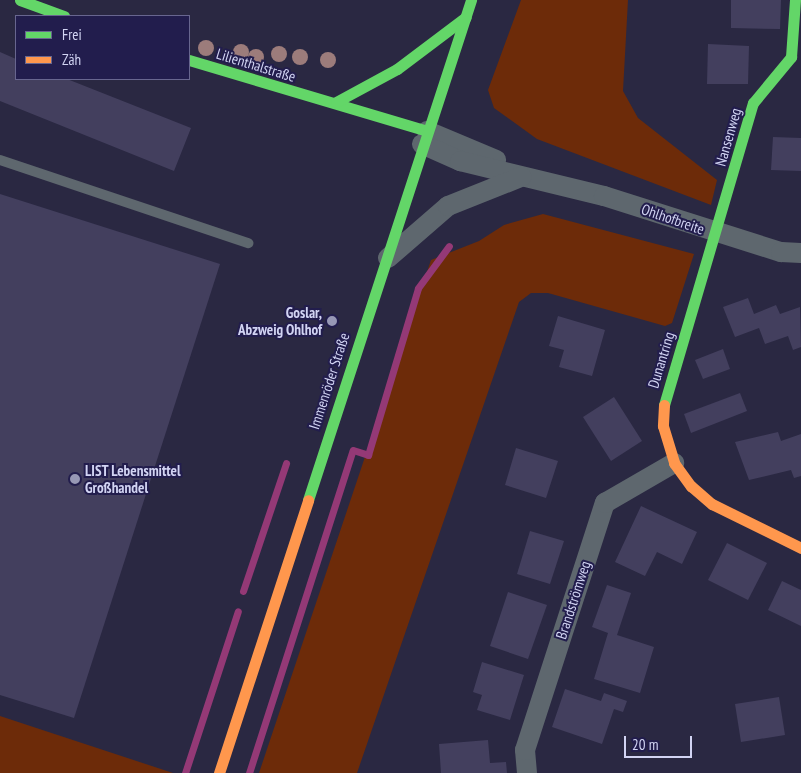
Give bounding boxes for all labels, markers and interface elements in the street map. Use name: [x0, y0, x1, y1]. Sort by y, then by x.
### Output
legend: [15, 15, 190, 80]
text: Frei: [62, 25, 82, 44]
street label: Lilienthalstraße: [214, 44, 298, 86]
text: Zäh: [62, 50, 81, 69]
street label: Nansenweg: [711, 106, 745, 168]
street label: Ohlhofbreite: [639, 200, 707, 238]
place label: Goslar, Abzweig Ohlhof: [238, 303, 322, 338]
marker: Goslar, Abzweig Ohlhof: [326, 315, 338, 327]
street label: Immenröder Straße: [305, 330, 353, 432]
street label: Dunantring: [644, 330, 678, 390]
place label: LIST Lebensmittel Großhandel: [85, 461, 181, 496]
marker: LIST Lebensmittel Großhandel: [69, 473, 81, 485]
street label: Brandströmweg: [552, 559, 594, 641]
scale bar: [626, 726, 694, 758]
text: 20 m: [632, 735, 658, 754]

